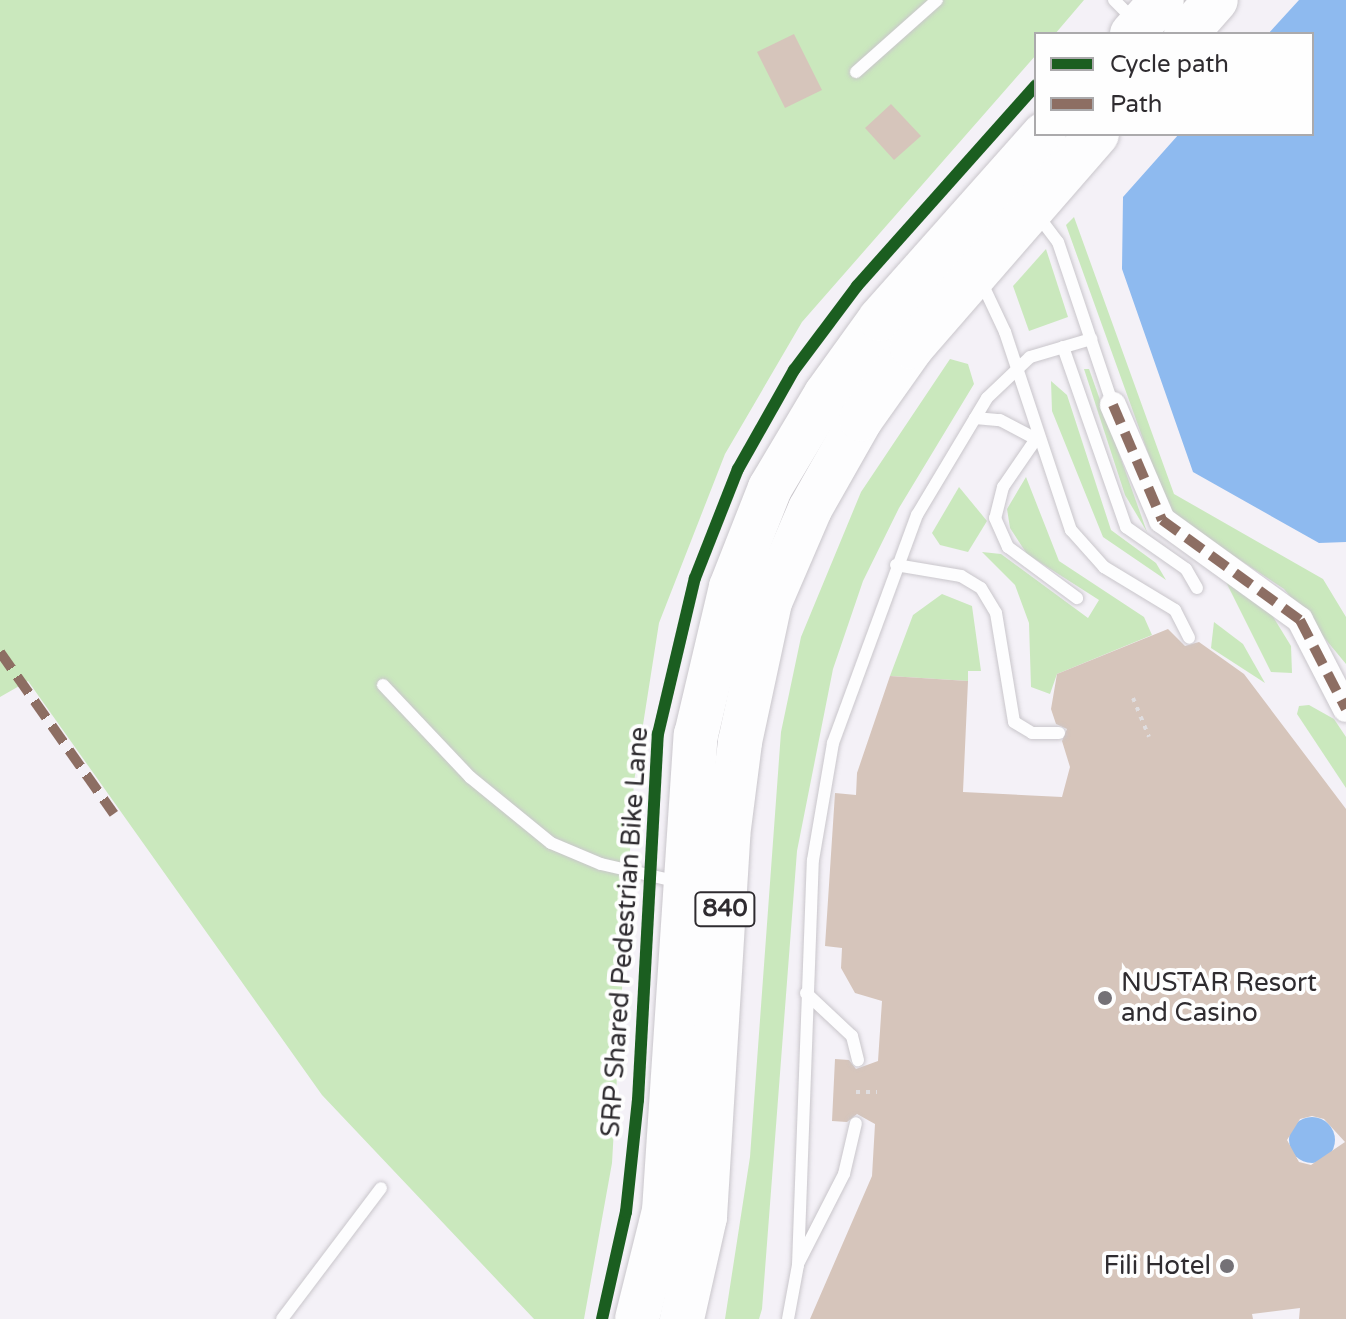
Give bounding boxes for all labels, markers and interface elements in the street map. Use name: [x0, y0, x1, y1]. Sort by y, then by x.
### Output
legend: [1034, 32, 1314, 136]
text: Cycle path: [1110, 50, 1229, 79]
text: Path: [1110, 90, 1163, 119]
street label: SRP Shared Pedestrian Bike Lane: [595, 726, 655, 1138]
road number: 840: [693, 889, 757, 929]
place label: NUSTAR Resort and Casino: [1121, 967, 1317, 1028]
marker: NUSTAR Resort and Casino: [1096, 989, 1114, 1007]
place label: Fili Hotel: [1103, 1250, 1211, 1282]
marker: Fili Hotel: [1218, 1257, 1236, 1275]

